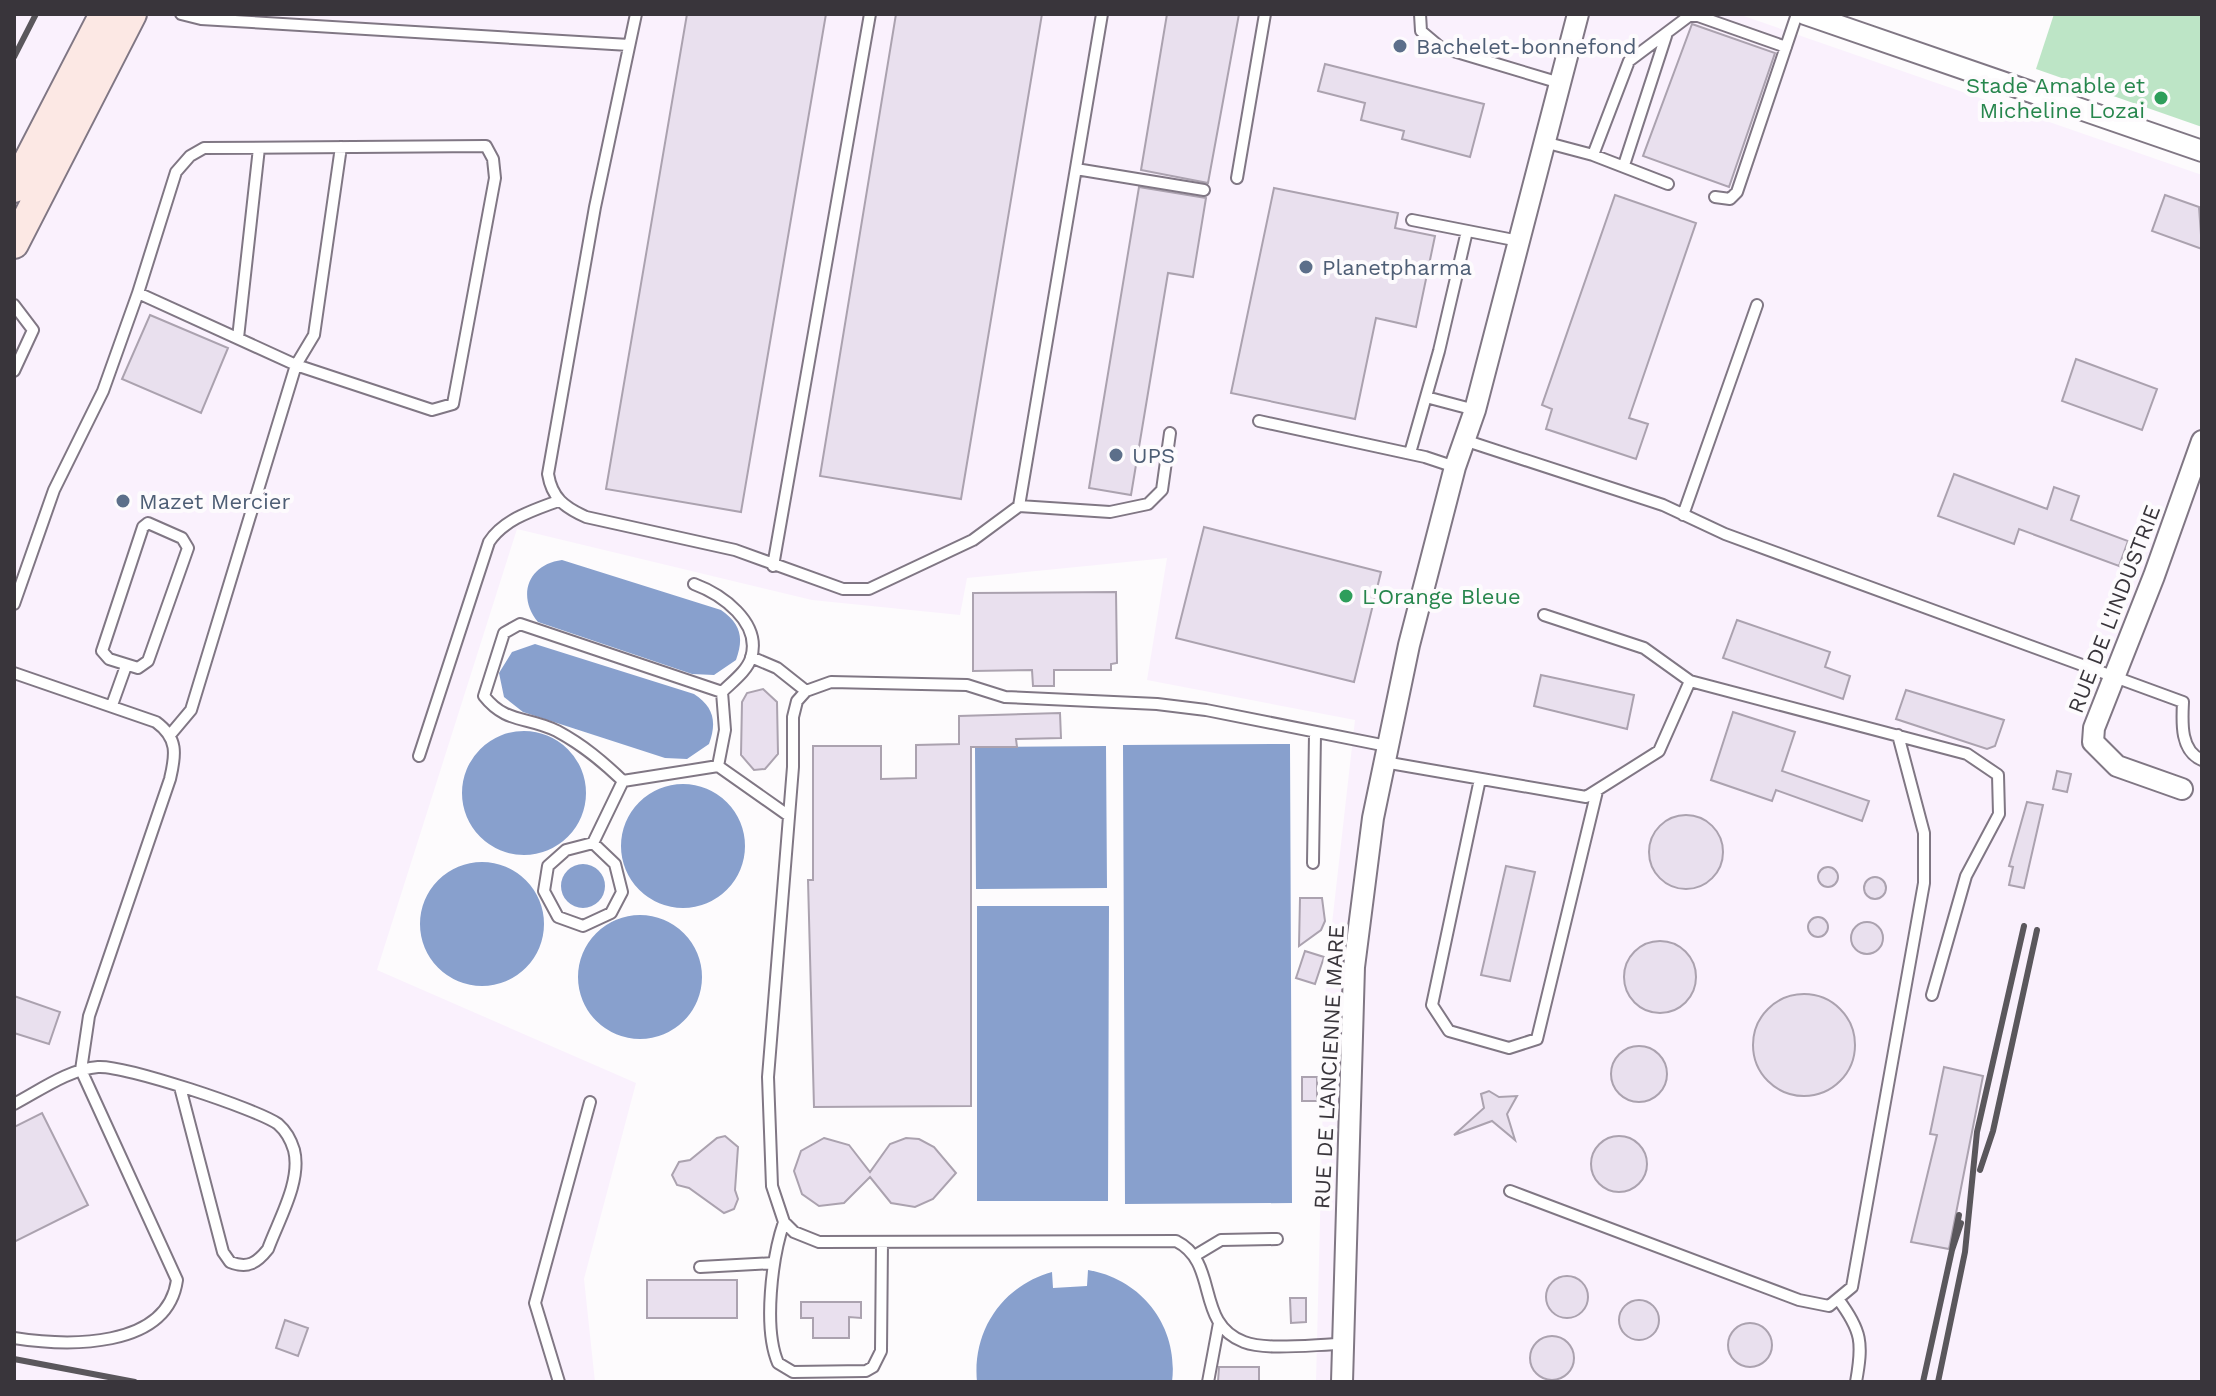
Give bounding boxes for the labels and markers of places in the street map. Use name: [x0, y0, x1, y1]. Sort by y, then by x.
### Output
place label: Bachelet-bonnefond: [1416, 34, 1637, 59]
marker: Bachelet-bonnefond: [1391, 37, 1409, 55]
place label: Stade Amable et Micheline Lozai: [1966, 73, 2145, 123]
marker: Stade Amable et Micheline Lozai: [2152, 89, 2170, 107]
place label: Planetpharma: [1322, 255, 1472, 280]
marker: Planetpharma: [1297, 258, 1315, 276]
place label: UPS: [1132, 443, 1175, 468]
marker: UPS: [1107, 446, 1125, 464]
place label: Mazet Mercier: [139, 489, 291, 514]
marker: Mazet Mercier: [114, 492, 132, 510]
place label: L'Orange Bleue: [1362, 584, 1521, 609]
marker: L'Orange Bleue: [1337, 587, 1355, 605]

